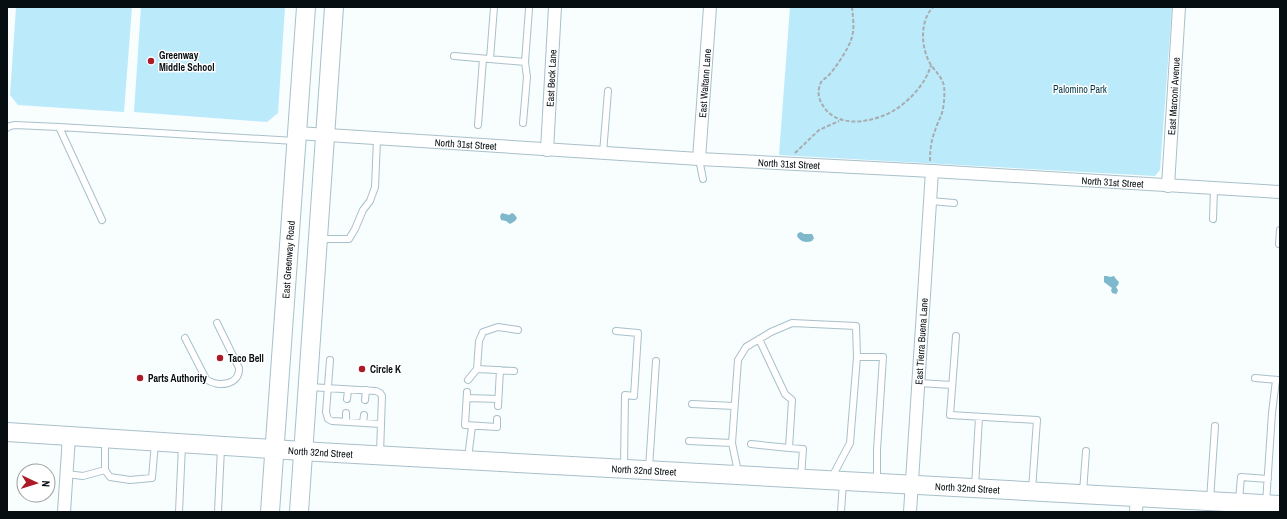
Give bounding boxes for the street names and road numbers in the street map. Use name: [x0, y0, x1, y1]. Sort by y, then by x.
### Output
street label: East Waltann Lane: [696, 48, 713, 118]
street label: East Beck Lane: [543, 49, 559, 107]
street label: East Marconi Avenue: [1165, 56, 1182, 135]
street label: North 31st Street: [434, 135, 498, 152]
street label: North 31st Street: [758, 156, 821, 172]
street label: North 31st Street: [1081, 174, 1145, 190]
street label: East Greenway Road: [279, 220, 297, 299]
street label: East Tierra Buena Lane: [912, 297, 930, 385]
street label: North 32nd Street: [288, 444, 354, 460]
street label: North 32nd Street: [611, 462, 677, 478]
street label: North 32nd Street: [935, 480, 1001, 496]

